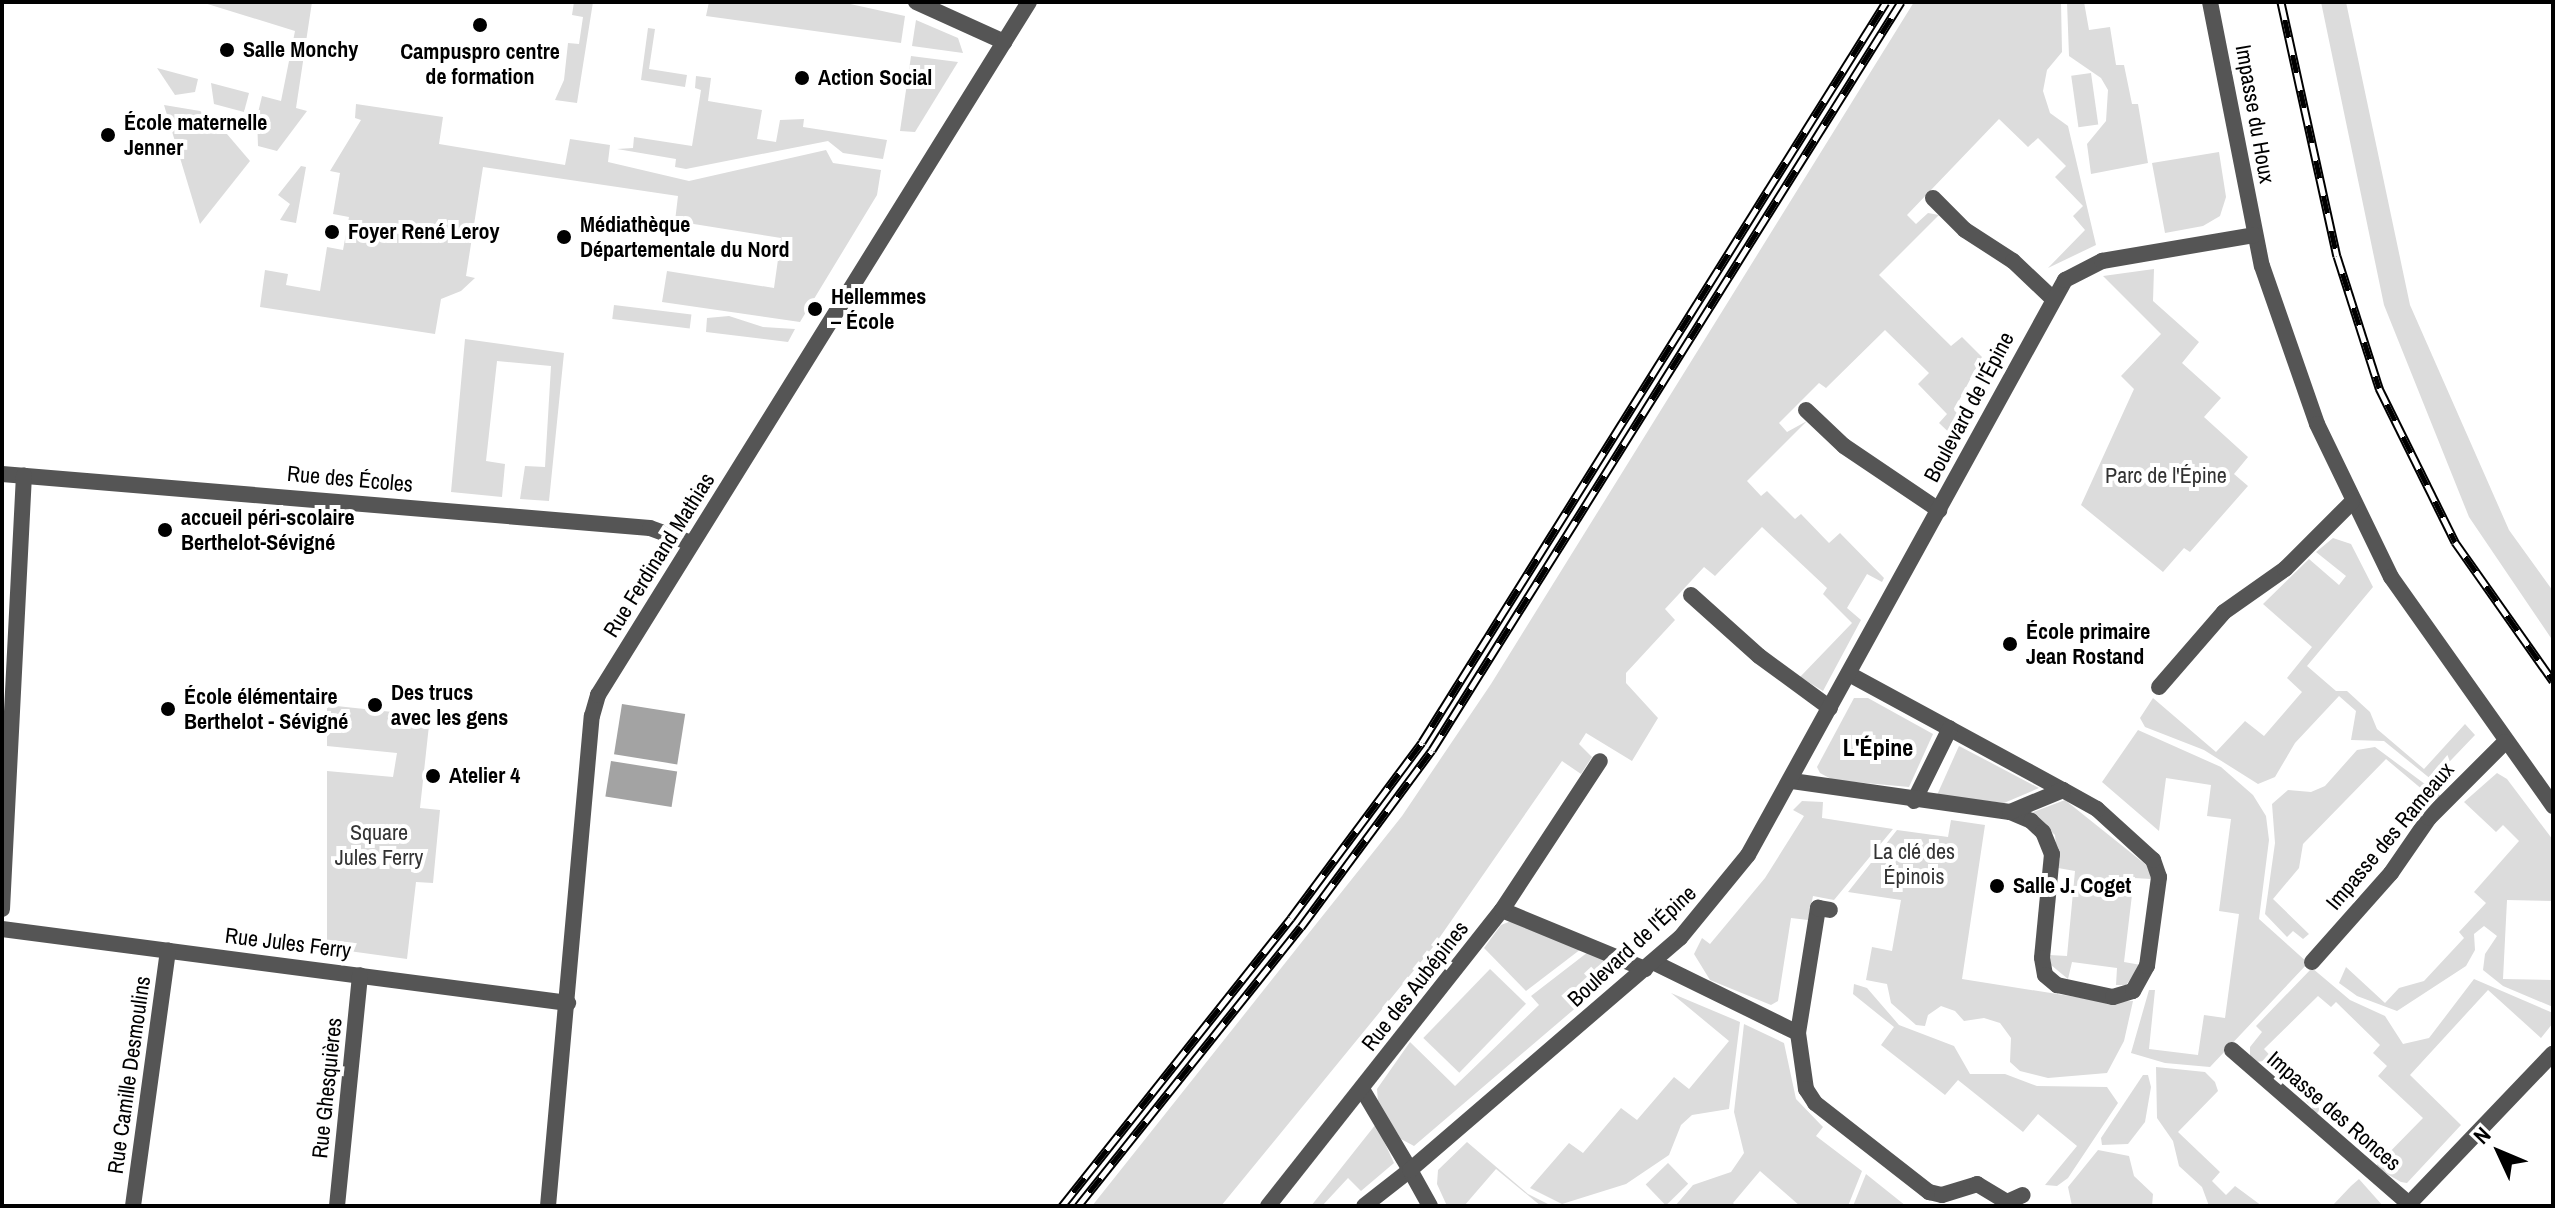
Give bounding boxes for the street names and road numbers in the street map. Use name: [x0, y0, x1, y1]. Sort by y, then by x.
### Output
street label: Impasse du Houx: [2230, 43, 2280, 185]
street label: Boulevard de l'Épine: [1918, 328, 2020, 486]
street label: Rue des Écoles: [286, 460, 414, 498]
street label: Rue Ferdinand Mathias: [598, 468, 720, 642]
street label: Impasse des Rameaux: [2321, 757, 2459, 915]
street label: Boulevard de l'Épine: [1562, 880, 1702, 1012]
street label: Rue des Aubépines: [1356, 915, 1474, 1057]
street label: Rue Jules Ferry: [224, 922, 352, 964]
street label: Rue Camille Desmoulins: [102, 974, 156, 1176]
street label: Rue Ghesquières: [306, 1016, 348, 1160]
street label: Impasse des Ronces: [2262, 1046, 2406, 1176]

